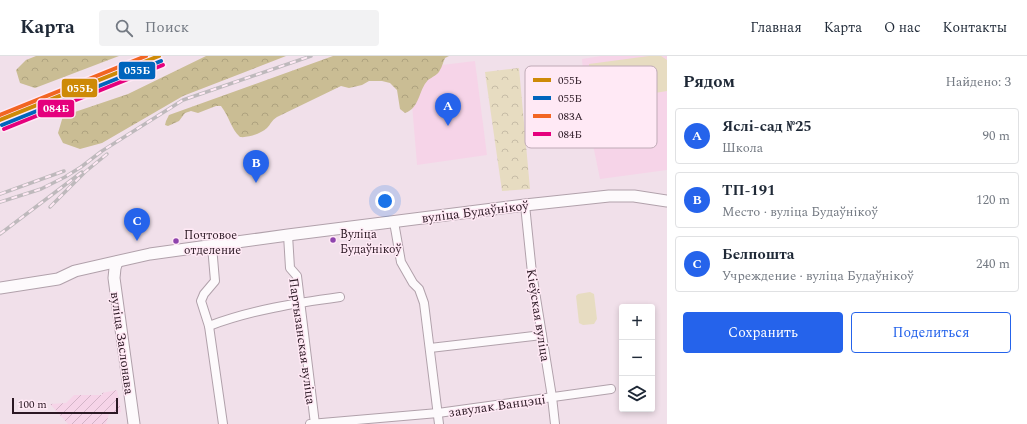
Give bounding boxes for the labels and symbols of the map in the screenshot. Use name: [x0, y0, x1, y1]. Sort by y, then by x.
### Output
line badge: 055Б: [118, 61, 156, 80]
text: 055Б: [124, 62, 150, 79]
legend: [525, 66, 657, 148]
text: 055Ь: [558, 72, 582, 89]
line badge: 055Ь: [61, 78, 98, 98]
text: 055Ь: [67, 80, 93, 97]
text: 055Б: [558, 90, 582, 107]
pin: A: [435, 93, 461, 126]
line badge: 084Б: [37, 99, 75, 118]
text: 084Б: [43, 100, 69, 117]
text: 083А: [558, 108, 583, 125]
text: 084Б: [558, 126, 582, 143]
pin: B: [243, 150, 269, 183]
your location: [375, 191, 395, 211]
street label: вуліца Будаўнікоў: [420, 195, 531, 228]
pin: C: [124, 208, 150, 241]
place label: Вуліца Будаўнікоў: [340, 225, 403, 259]
place label: Почтовое отделение: [184, 226, 241, 260]
marker: Вуліца Будаўнікоў: [328, 235, 338, 245]
marker: Почтовое отделение: [171, 236, 181, 246]
street label: Кіеўская вуліца: [521, 267, 555, 364]
street label: Партызанская вуліца: [283, 276, 321, 406]
street label: вуліца Заслонава: [105, 291, 139, 396]
street label: завулак Ванцэці: [447, 389, 547, 423]
scale bar: [12, 396, 118, 415]

